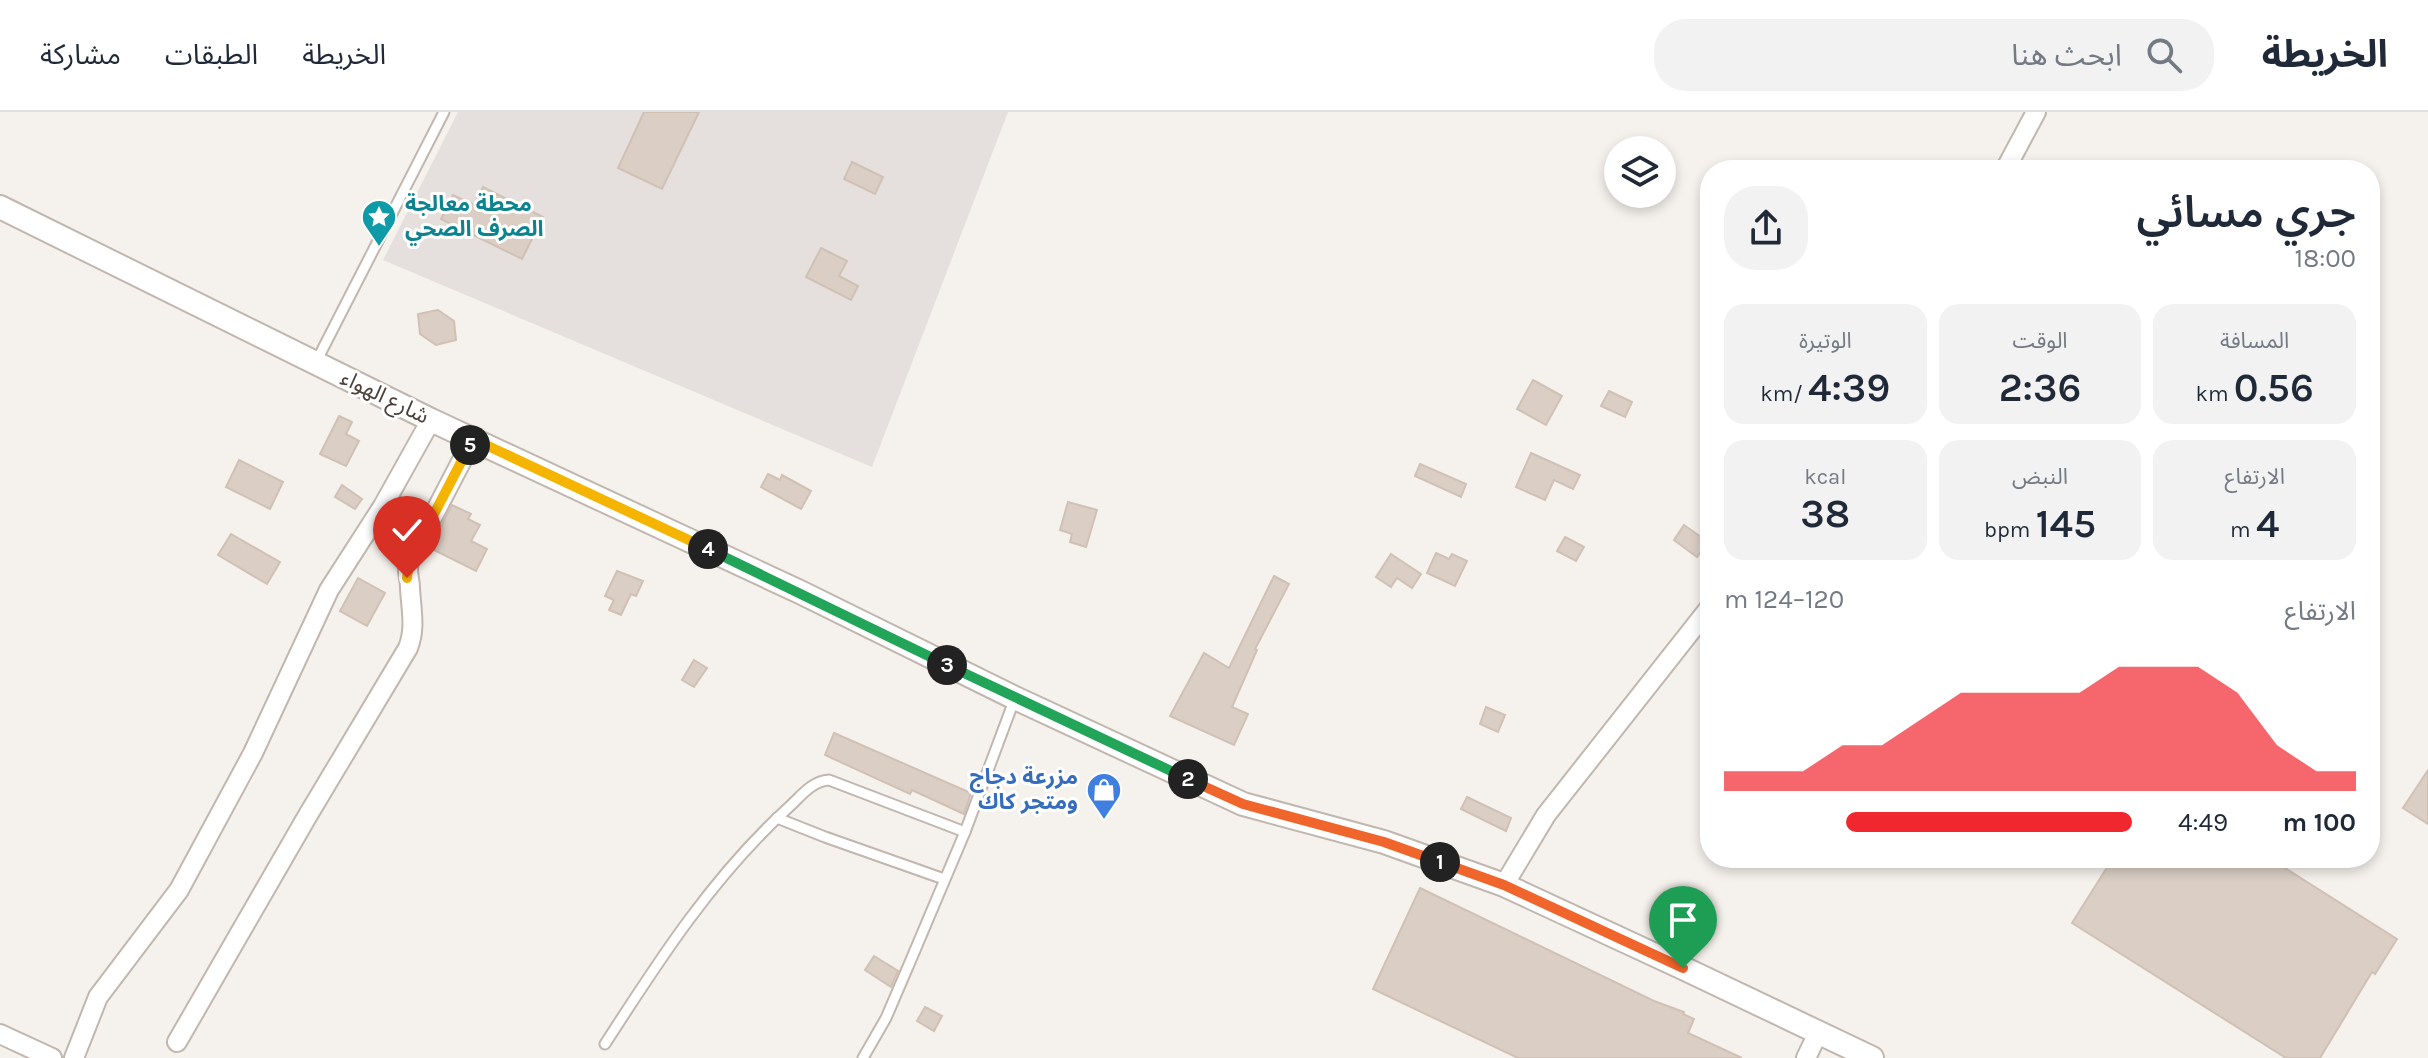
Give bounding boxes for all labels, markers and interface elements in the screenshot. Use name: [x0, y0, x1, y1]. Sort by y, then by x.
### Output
search box: [1654, 19, 2214, 91]
text: الخريطة: [2262, 32, 2388, 77]
icon: search: [2142, 33, 2186, 77]
text: ابحث هنا: [2011, 37, 2122, 73]
text: مشاركة: [40, 38, 121, 71]
text: الطبقات: [165, 38, 258, 71]
text: الخريطة: [302, 38, 386, 71]
map controls: [1604, 136, 1676, 208]
button: layers: [1604, 136, 1676, 208]
button: share: [1724, 186, 1808, 270]
text: جري مسائي: [2136, 187, 2356, 238]
place label: محطة معالجة الصرف الصحي: [405, 191, 544, 246]
place icon: محطة معالجة الصرف الصحي: [360, 198, 398, 248]
text: 18:00: [2295, 243, 2356, 274]
text: الوتيرة: [1799, 328, 1852, 354]
text: الوقت: [2012, 328, 2068, 354]
text: المسافة: [2220, 328, 2289, 354]
text: 4:39: [1808, 364, 1890, 411]
text: 2:36: [1999, 364, 2081, 411]
text: 0.56: [2234, 364, 2314, 411]
street label: شارع الهواء: [335, 365, 433, 432]
text: /km: [1760, 381, 1808, 407]
text: km: [2196, 381, 2234, 407]
pin: 5: [450, 425, 490, 465]
text: 5: [464, 432, 476, 458]
text: kcal: [1804, 464, 1846, 490]
text: النبض: [2012, 464, 2068, 490]
text: الارتفاع: [2224, 464, 2285, 490]
text: 38: [1800, 490, 1850, 537]
pin: [373, 496, 441, 578]
text: 145: [2036, 500, 2096, 547]
text: 4: [2256, 500, 2279, 547]
icon: check: [385, 508, 429, 552]
text: bpm: [1984, 517, 2036, 543]
text: m: [2230, 517, 2256, 543]
pin: 4: [688, 529, 728, 569]
text: 4: [701, 536, 715, 562]
text: 120–124 m: [1724, 584, 1844, 615]
text: الارتفاع: [2285, 596, 2356, 627]
pin: 3: [927, 645, 967, 685]
text: 3: [940, 652, 954, 678]
pin: 2: [1168, 759, 1208, 799]
place label: مزرعة دجاج ومتجر كاك: [969, 764, 1078, 815]
text: 2: [1181, 766, 1195, 792]
shop icon: مزرعة دجاج ومتجر كاك: [1085, 771, 1123, 821]
text: 4:49: [2178, 807, 2228, 838]
text: 100 m: [2283, 807, 2356, 838]
pin: 1: [1420, 842, 1460, 882]
text: 1: [1436, 849, 1444, 875]
pin: [1649, 886, 1717, 968]
icon: arrive: [1661, 898, 1705, 942]

